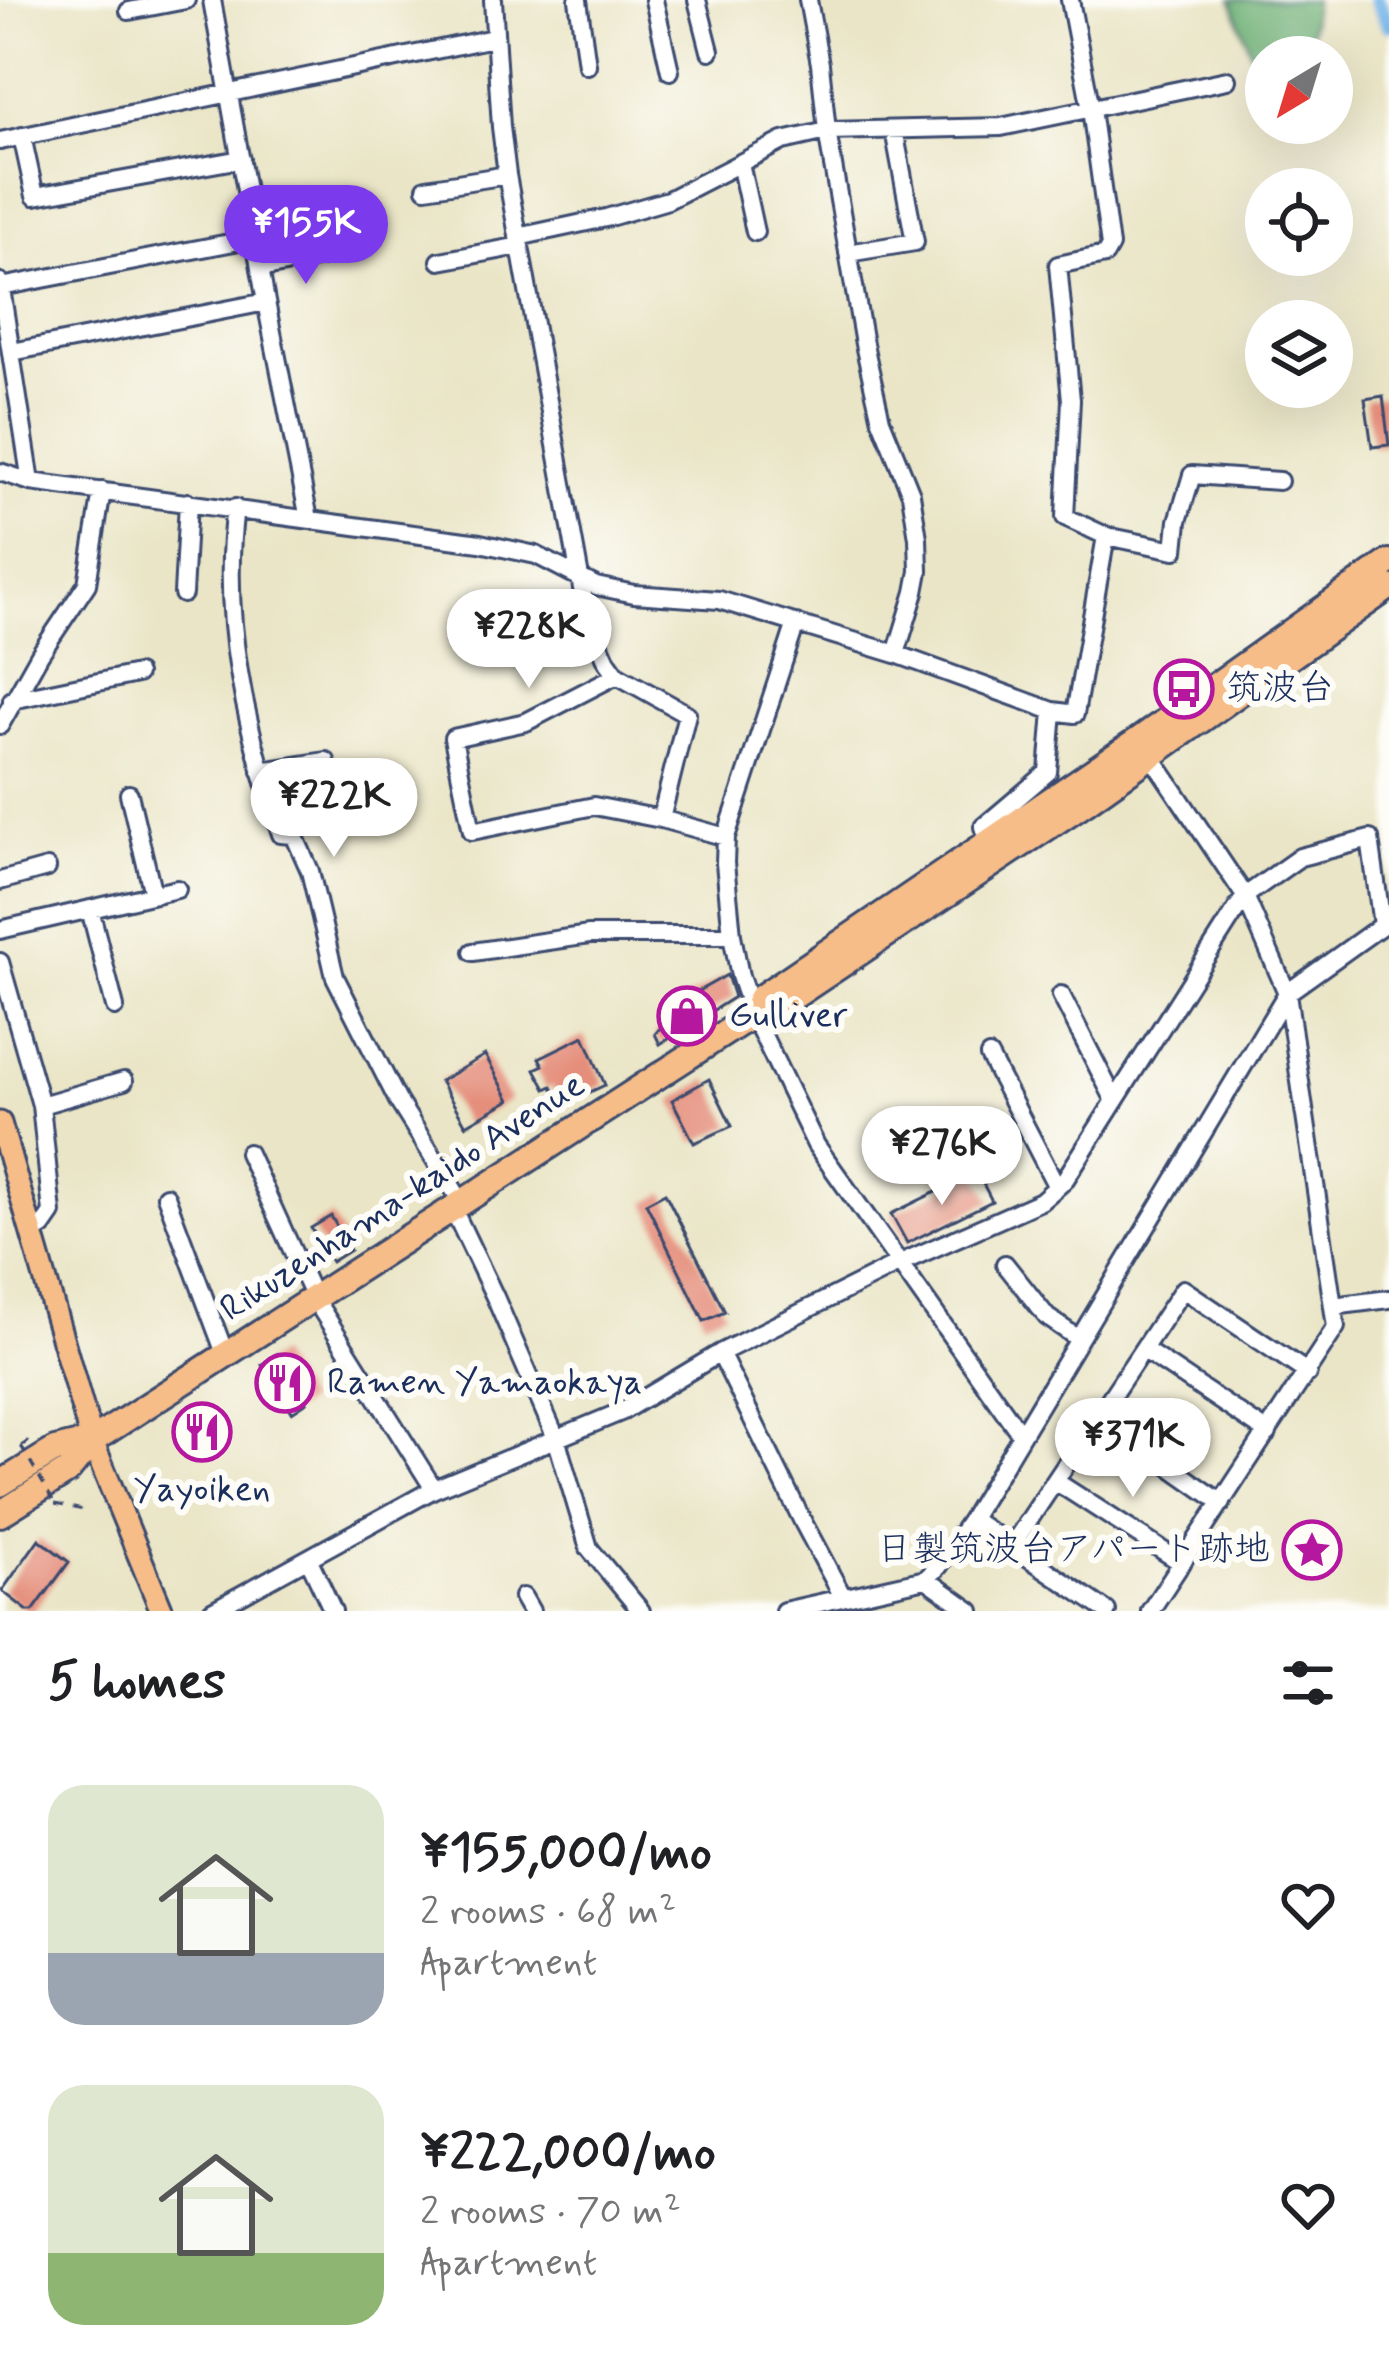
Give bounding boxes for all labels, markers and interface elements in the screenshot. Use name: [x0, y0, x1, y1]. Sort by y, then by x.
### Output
north arrow: [1245, 36, 1353, 144]
map controls: [1245, 36, 1353, 408]
button: locate: [1245, 168, 1353, 276]
pin: ¥155K: [222, 185, 390, 287]
text: ¥155K: [251, 198, 361, 249]
button: layers: [1245, 300, 1353, 408]
pin: ¥228K: [445, 589, 613, 691]
text: ¥228K: [474, 602, 584, 653]
bus stop icon: 筑波台: [1153, 658, 1215, 720]
place label: 筑波台: [1226, 666, 1334, 713]
pin: ¥222K: [250, 758, 418, 860]
text: ¥222K: [278, 771, 390, 822]
shop icon: Gulliver: [656, 985, 718, 1047]
place label: Gulliver: [729, 993, 847, 1040]
street label: Rikuzenhama-kaido Avenue: [212, 1062, 594, 1334]
pin: ¥276K: [858, 1106, 1026, 1208]
text: ¥276K: [888, 1119, 996, 1170]
restaurant icon: Ramen Yamaokaya: [254, 1352, 316, 1414]
place label: Ramen Yamaokaya: [327, 1360, 642, 1407]
pin: ¥371K: [1049, 1398, 1217, 1500]
restaurant icon: Yayoiken: [171, 1401, 233, 1463]
text: ¥371K: [1082, 1411, 1184, 1462]
place label: Yayoiken: [134, 1467, 270, 1514]
place icon: 日製筑波台アパート跡地: [1281, 1519, 1343, 1581]
place label: 日製筑波台アパート跡地: [876, 1527, 1270, 1574]
text: 5 homes: [48, 1650, 226, 1716]
icon: filters: [1275, 1650, 1341, 1716]
text: ¥155,000/mo: [420, 1821, 712, 1887]
icon: home: [144, 1833, 288, 1977]
icon: heart: [1275, 1872, 1341, 1938]
text: 2 rooms · 68 m²: [420, 1887, 676, 1938]
text: Apartment: [420, 1938, 597, 1989]
text: ¥222,000/mo: [420, 2121, 716, 2187]
icon: home: [144, 2133, 288, 2277]
icon: heart: [1275, 2172, 1341, 2238]
text: 2 rooms · 70 m²: [420, 2187, 681, 2238]
text: Apartment: [420, 2238, 597, 2289]

